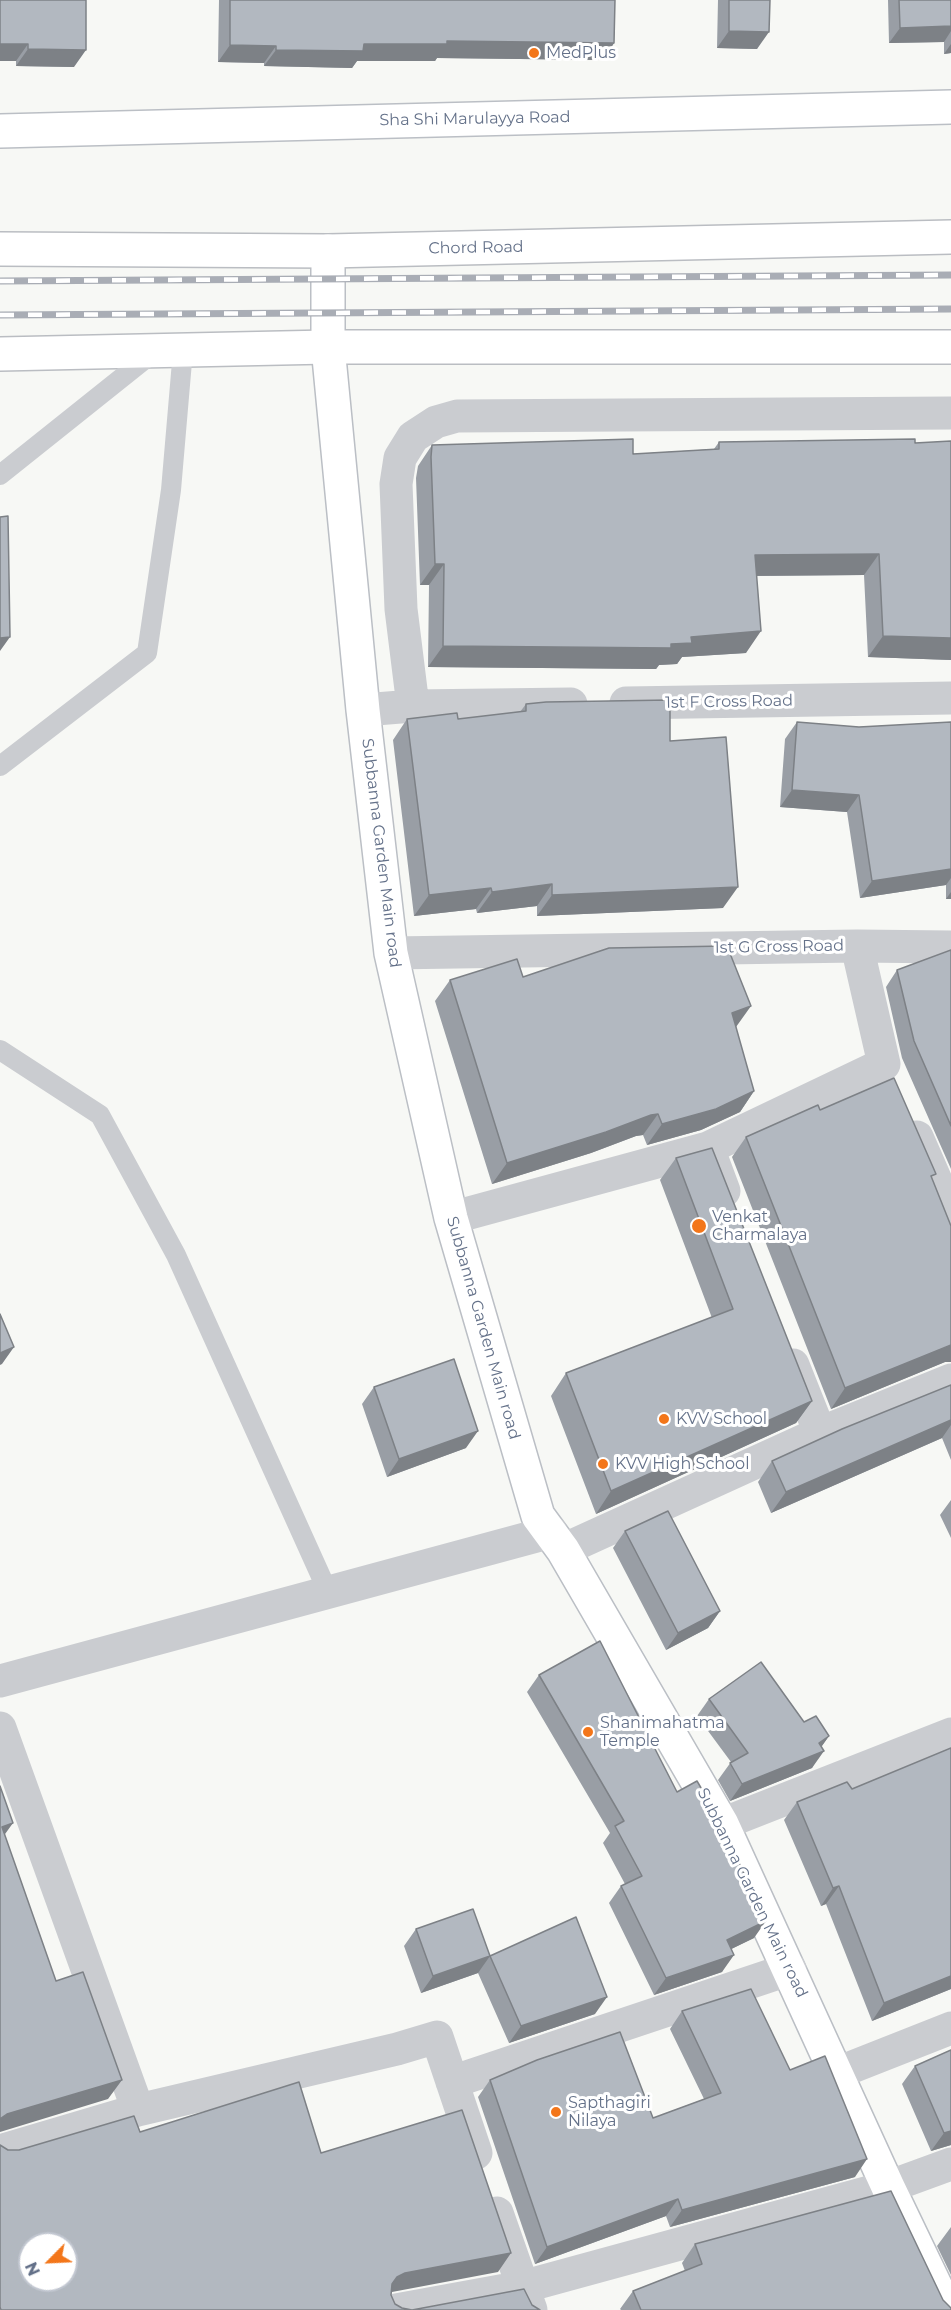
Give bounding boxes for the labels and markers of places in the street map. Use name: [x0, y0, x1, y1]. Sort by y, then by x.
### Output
place label: MedPlus: [546, 43, 616, 63]
marker: MedPlus: [527, 46, 541, 60]
place label: Venkat Charmalaya: [712, 1207, 808, 1245]
marker: Venkat Charmalaya: [690, 1217, 708, 1235]
place label: KVV School: [676, 1409, 767, 1429]
marker: KVV School: [657, 1412, 671, 1426]
place label: KVV High School: [615, 1454, 749, 1474]
marker: KVV High School: [596, 1457, 610, 1471]
place label: Shanimahatma Temple: [600, 1713, 725, 1751]
marker: Shanimahatma Temple: [581, 1725, 595, 1739]
place label: Sapthagiri Nilaya: [568, 2093, 651, 2131]
marker: Sapthagiri Nilaya: [549, 2105, 563, 2119]

